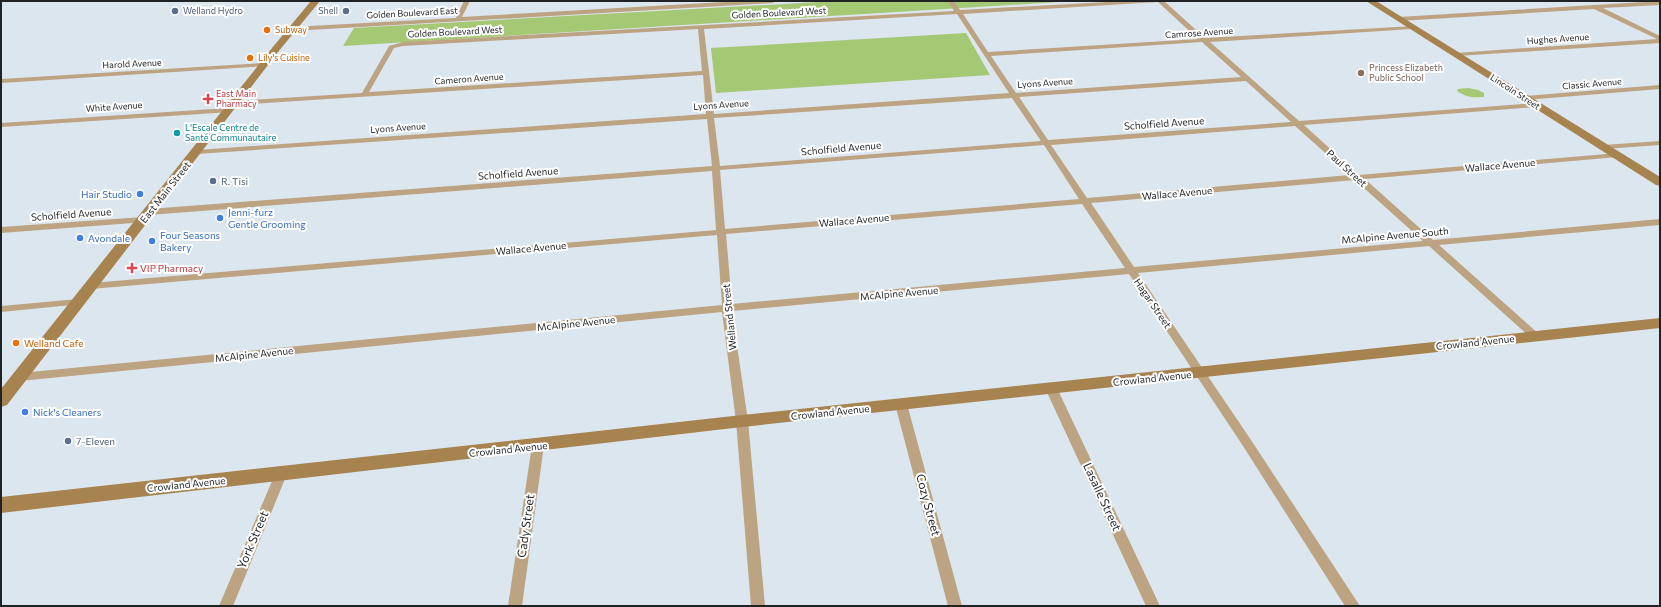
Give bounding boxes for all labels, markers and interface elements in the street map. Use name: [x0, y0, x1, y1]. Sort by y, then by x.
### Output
place label: Welland Hydro: [183, 5, 243, 16]
place label: Shell: [318, 5, 338, 16]
street label: Golden Boulevard East: [366, 5, 458, 20]
street label: Golden Boulevard West: [731, 5, 827, 20]
marker: Welland Hydro: [170, 6, 180, 16]
marker: Shell: [341, 6, 351, 16]
place label: Subway: [275, 24, 307, 35]
street label: Golden Boulevard West: [407, 24, 503, 39]
marker: Subway: [262, 25, 272, 35]
street label: Camrose Avenue: [1165, 25, 1234, 40]
street label: Hughes Avenue: [1526, 31, 1590, 46]
place label: Lily's Cuisine: [258, 52, 310, 63]
marker: Lily's Cuisine: [245, 53, 255, 63]
street label: Harold Avenue: [102, 56, 162, 71]
place label: Princess Elizabeth Public School: [1369, 62, 1443, 83]
marker: Princess Elizabeth Public School: [1356, 68, 1366, 78]
street label: Cameron Avenue: [434, 71, 504, 86]
street label: Lincoln Street: [1488, 71, 1542, 112]
street label: Lyons Avenue: [1017, 75, 1073, 90]
street label: Classic Avenue: [1562, 75, 1622, 92]
place label: East Main Pharmacy: [216, 88, 257, 109]
marker: East Main Pharmacy: [203, 94, 213, 104]
street label: Lyons Avenue: [693, 97, 749, 112]
street label: White Avenue: [85, 99, 143, 114]
street label: Scholfield Avenue: [1123, 114, 1205, 132]
street label: Lyons Avenue: [370, 120, 426, 135]
place label: L'Escale Centre de Santé Communautaire: [185, 122, 277, 143]
marker: L'Escale Centre de Santé Communautaire: [172, 128, 182, 138]
street label: Scholfield Avenue: [800, 139, 882, 157]
street label: Paul Street: [1324, 147, 1370, 189]
street label: Wallace Avenue: [1464, 156, 1536, 174]
street label: East Main Street: [137, 159, 193, 225]
street label: Scholfield Avenue: [477, 164, 559, 182]
place label: R. Tisi: [221, 175, 248, 187]
marker: R. Tisi: [208, 176, 218, 186]
street label: Wallace Avenue: [1141, 184, 1213, 202]
place label: Hair Studio: [81, 188, 132, 200]
marker: Hair Studio: [135, 189, 145, 199]
street label: Scholfield Avenue: [30, 205, 112, 223]
place label: Jenni-furz Gentle Grooming: [228, 206, 306, 230]
street label: Wallace Avenue: [818, 211, 890, 229]
marker: Jenni-furz Gentle Grooming: [215, 213, 225, 223]
street label: McAlpine Avenue South: [1341, 224, 1449, 246]
place label: Four Seasons Bakery: [160, 229, 221, 253]
place label: Avondale: [88, 232, 130, 244]
marker: Avondale: [75, 233, 85, 243]
marker: Four Seasons Bakery: [147, 236, 157, 246]
street label: Wallace Avenue: [495, 239, 567, 257]
place label: VIP Pharmacy: [140, 262, 203, 274]
marker: VIP Pharmacy: [127, 263, 137, 273]
street label: Hagar Street: [1132, 276, 1174, 330]
street label: Welland Street: [720, 283, 738, 351]
street label: McAlpine Avenue: [859, 284, 939, 302]
street label: McAlpine Avenue: [536, 313, 616, 333]
street label: Crowland Avenue: [1435, 332, 1515, 352]
place label: Welland Cafe: [24, 337, 84, 349]
marker: Welland Cafe: [11, 338, 21, 348]
street label: McAlpine Avenue: [214, 344, 294, 364]
street label: Crowland Avenue: [1112, 368, 1192, 388]
street label: Crowland Avenue: [790, 402, 870, 422]
place label: Nick's Cleaners: [33, 406, 102, 418]
marker: Nick's Cleaners: [20, 407, 30, 417]
place label: 7-Eleven: [76, 435, 115, 447]
marker: 7-Eleven: [63, 436, 73, 446]
street label: Crowland Avenue: [468, 439, 548, 459]
street label: Lasalle Street: [1081, 460, 1125, 533]
street label: Cozy Street: [914, 472, 944, 537]
street label: Crowland Avenue: [146, 474, 226, 494]
street label: Cady Street: [514, 493, 536, 558]
street label: York Street: [234, 509, 271, 571]

